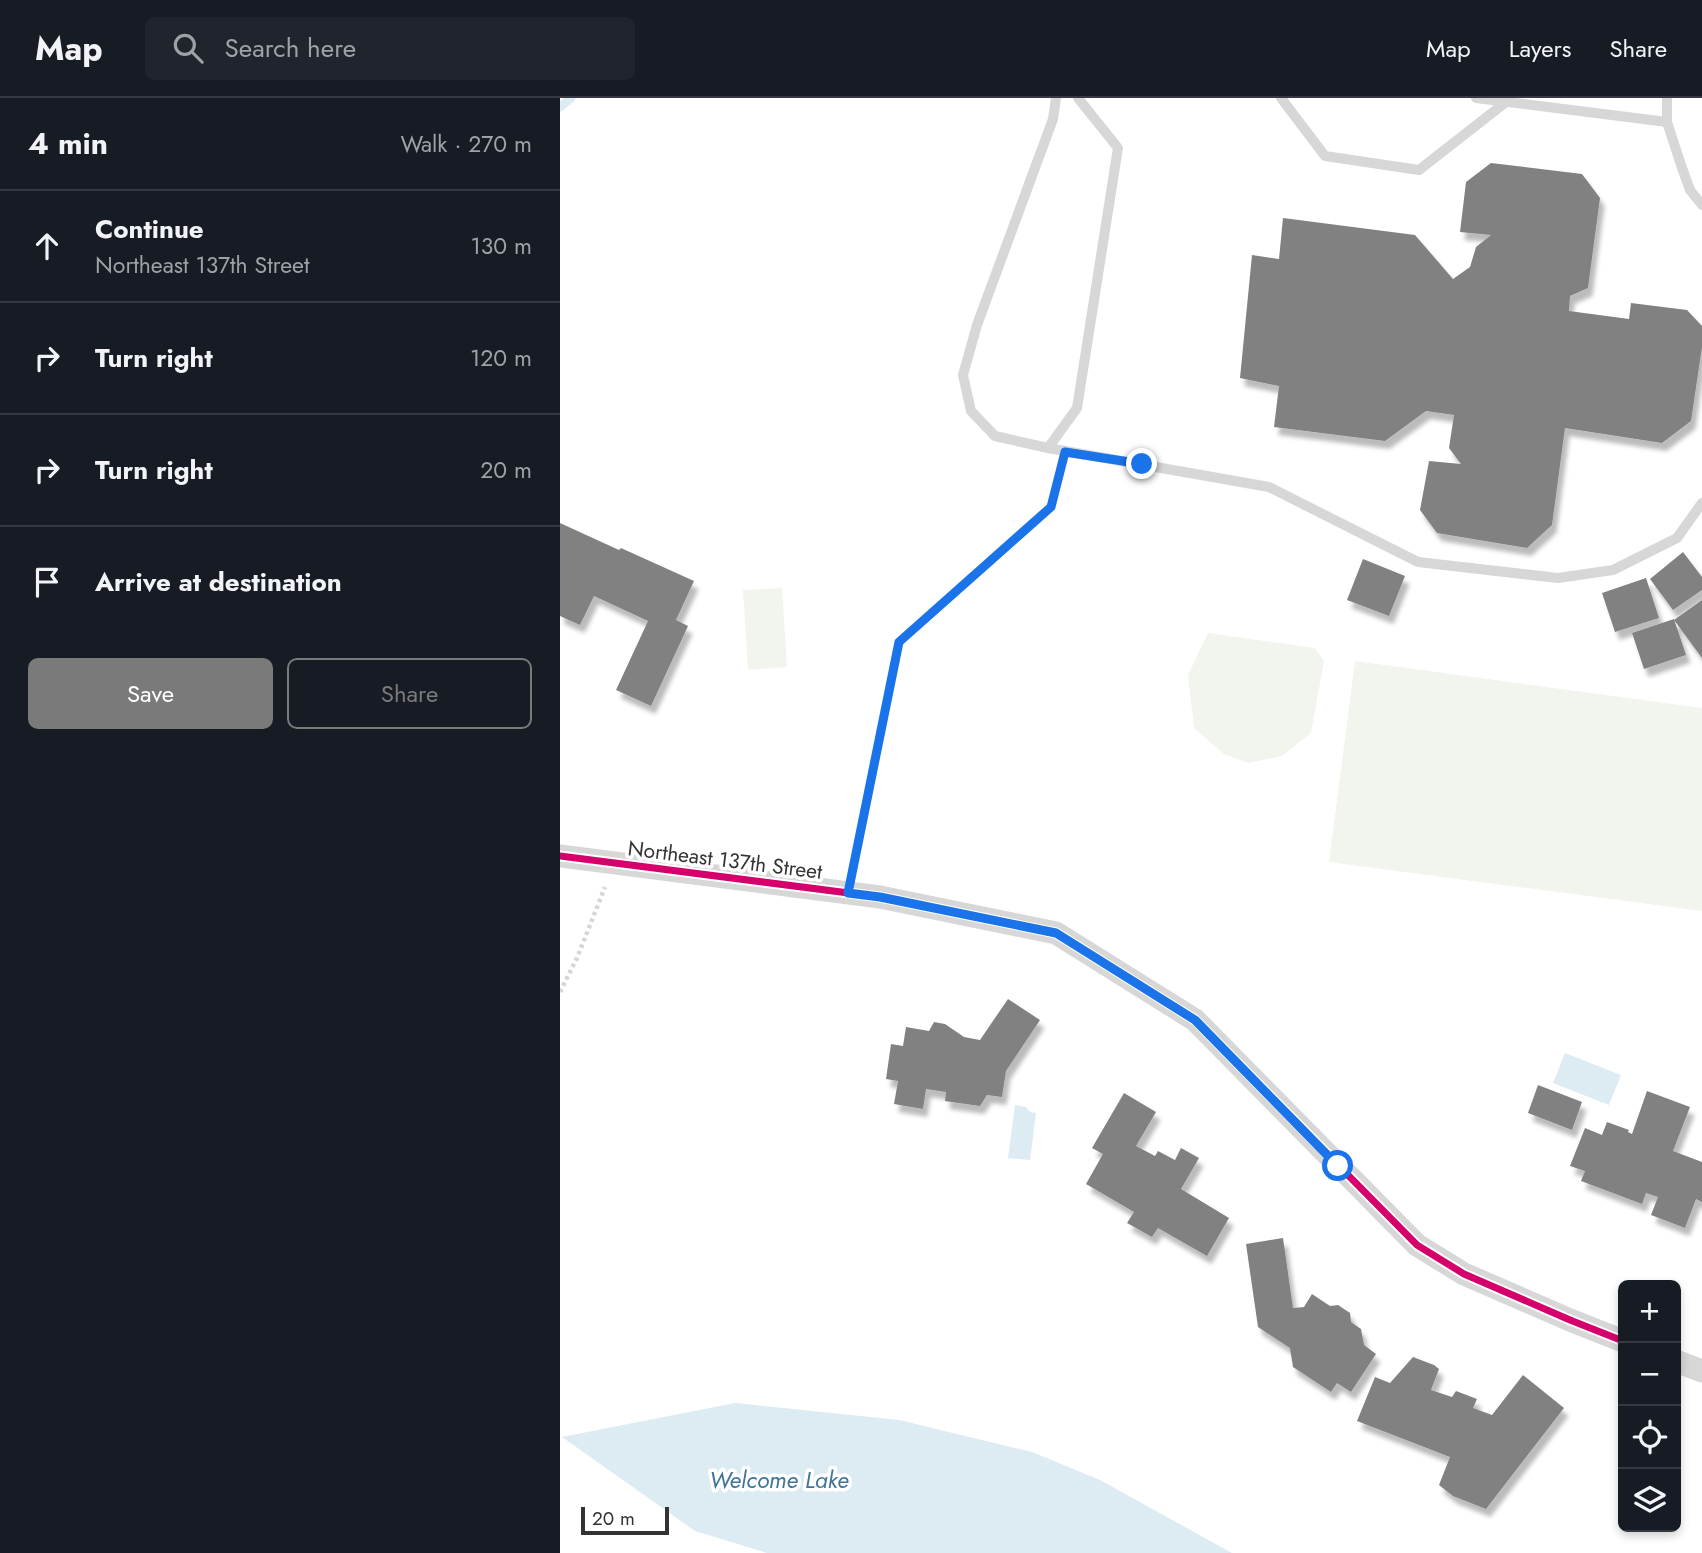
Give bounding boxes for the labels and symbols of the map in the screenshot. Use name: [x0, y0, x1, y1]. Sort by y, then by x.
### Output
route end: [1126, 448, 1157, 479]
street label: Northeast 137th Street: [626, 833, 824, 887]
route start: [1322, 1150, 1353, 1181]
water label: Welcome Lake: [709, 1463, 849, 1497]
scale bar: [581, 1504, 668, 1536]

